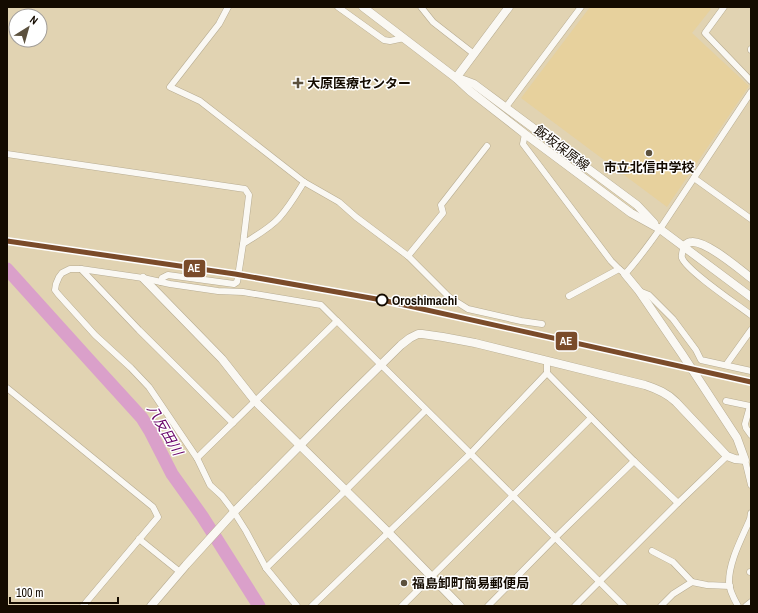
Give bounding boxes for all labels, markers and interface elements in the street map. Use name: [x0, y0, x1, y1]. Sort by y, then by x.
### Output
north arrow: [8, 8, 48, 48]
text: N: [27, 12, 41, 28]
place label: 大原医療センター: [307, 75, 411, 92]
marker: 大原医療センター: [292, 77, 304, 89]
street label: 飯坂保原線: [531, 122, 593, 174]
marker: 市立北信中学校: [644, 148, 654, 158]
place label: 市立北信中学校: [603, 159, 695, 176]
line badge: AE: [183, 259, 206, 278]
text: AE: [188, 261, 200, 275]
place label: Oroshimachi: [392, 292, 457, 309]
marker: Oroshimachi: [375, 293, 389, 307]
line badge: AE: [555, 331, 578, 351]
text: AE: [560, 334, 572, 348]
water label: 八反田川: [143, 401, 188, 460]
place label: 福島卸町簡易郵便局: [412, 575, 529, 592]
marker: 福島卸町簡易郵便局: [399, 578, 409, 588]
scale bar: [10, 579, 118, 605]
text: 100 m: [16, 585, 43, 601]

